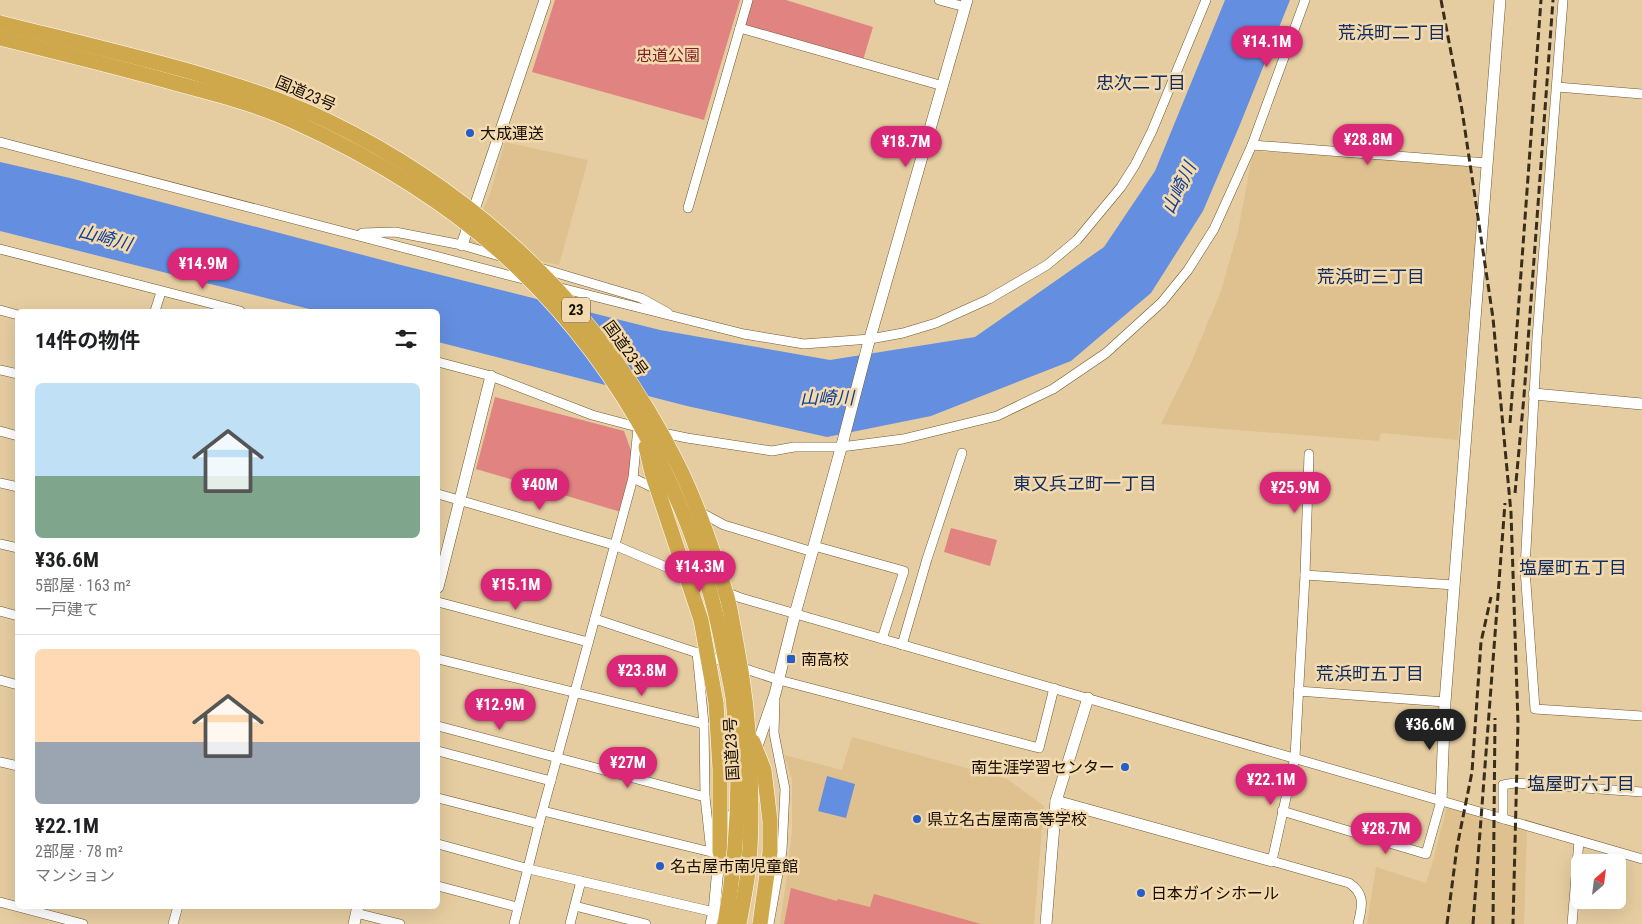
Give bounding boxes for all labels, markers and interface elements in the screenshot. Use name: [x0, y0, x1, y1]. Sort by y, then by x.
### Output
district label: 荒浜町二丁目: [1338, 22, 1446, 43]
pin: ¥14.1M: [1226, 26, 1308, 68]
text: ¥14.1M: [1243, 32, 1291, 51]
park label: 忠道公園: [636, 46, 700, 65]
street label: 国道23号: [273, 72, 339, 115]
district label: 忠次二丁目: [1096, 72, 1186, 93]
place label: 大成運送: [480, 124, 544, 143]
pin: ¥28.8M: [1327, 124, 1409, 166]
pin: ¥18.7M: [865, 126, 947, 168]
marker: 大成運送: [464, 127, 476, 139]
text: ¥28.8M: [1344, 130, 1392, 149]
text: ¥18.7M: [882, 132, 930, 151]
water label: 山崎川: [1157, 157, 1201, 217]
water label: 山崎川: [76, 220, 136, 255]
pin: ¥14.9M: [162, 248, 244, 290]
text: ¥14.9M: [179, 254, 227, 273]
district label: 荒浜町三丁目: [1317, 266, 1425, 287]
road number: 23: [562, 298, 590, 322]
street label: 国道23号: [599, 317, 652, 380]
icon: filters: [392, 325, 420, 353]
text: 14件の物件: [35, 329, 140, 353]
water label: 山崎川: [800, 387, 856, 408]
icon: home: [183, 416, 273, 506]
pin: ¥40M: [510, 468, 570, 511]
pin: ¥25.9M: [1254, 472, 1336, 514]
district label: 東又兵ヱ町一丁目: [1013, 473, 1157, 494]
text: ¥40M: [522, 475, 558, 494]
text: ¥25.9M: [1271, 478, 1319, 497]
text: ¥36.6M: [35, 548, 99, 572]
pin: ¥14.3M: [659, 550, 741, 593]
text: ¥14.3M: [676, 557, 724, 576]
district label: 塩屋町五丁目: [1519, 557, 1627, 578]
pin: ¥15.1M: [475, 568, 557, 611]
text: ¥15.1M: [492, 575, 540, 594]
text: 5部屋 · 163 m²: [35, 576, 131, 595]
text: 一戸建て: [35, 600, 99, 619]
place label: 南高校: [801, 650, 849, 669]
marker: 南高校: [785, 653, 797, 665]
pin: ¥23.8M: [601, 654, 683, 697]
text: ¥23.8M: [618, 661, 666, 680]
district label: 荒浜町五丁目: [1316, 663, 1424, 684]
icon: home: [183, 681, 273, 771]
pin: ¥12.9M: [459, 688, 541, 731]
text: ¥12.9M: [476, 695, 524, 714]
pin: ¥36.6M: [1389, 708, 1471, 751]
text: ¥36.6M: [1406, 715, 1454, 734]
street label: 国道23号: [720, 717, 743, 781]
pin: ¥27M: [598, 746, 658, 789]
text: ¥27M: [610, 753, 646, 772]
place label: 南生涯学習センター: [971, 758, 1115, 777]
marker: 南生涯学習センター: [1119, 761, 1131, 773]
pin: ¥22.1M: [1230, 764, 1312, 806]
text: ¥22.1M: [1247, 770, 1295, 789]
district label: 塩屋町六丁目: [1527, 773, 1635, 794]
place label: 県立名古屋南高等学校: [927, 810, 1087, 829]
pin: ¥28.7M: [1345, 812, 1427, 855]
marker: 県立名古屋南高等学校: [911, 813, 923, 825]
text: ¥22.1M: [35, 814, 99, 838]
text: ¥28.7M: [1362, 819, 1410, 838]
text: 2部屋 · 78 m²: [35, 842, 123, 861]
north arrow: [1571, 854, 1626, 909]
map controls: [1571, 854, 1626, 909]
place label: 名古屋市南児童館: [670, 857, 798, 876]
marker: 名古屋市南児童館: [654, 860, 666, 872]
text: マンション: [35, 866, 115, 885]
place label: 日本ガイシホール: [1151, 884, 1279, 903]
marker: 日本ガイシホール: [1135, 887, 1147, 899]

